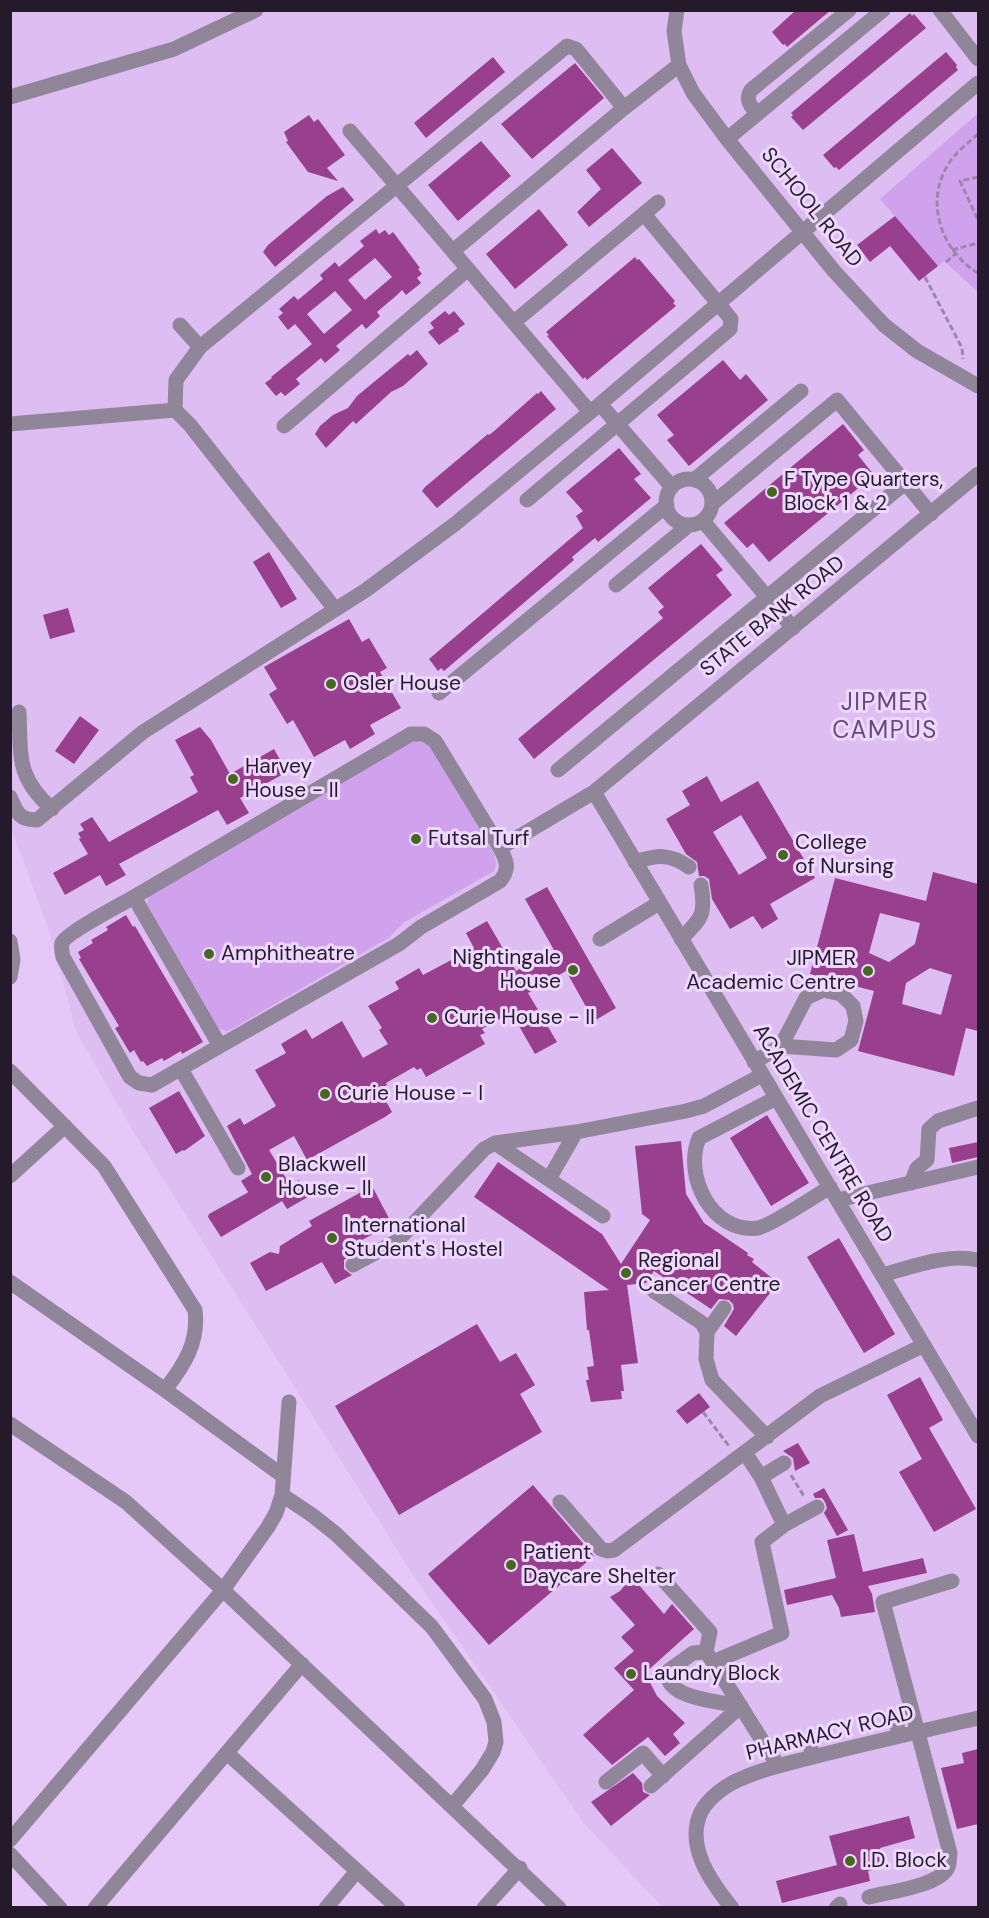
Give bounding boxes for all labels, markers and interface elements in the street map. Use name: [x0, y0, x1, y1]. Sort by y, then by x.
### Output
street label: SCHOOL ROAD: [755, 143, 867, 273]
place label: F Type Quarters, Block 1 & 2: [784, 467, 943, 517]
marker: F Type Quarters, Block 1 & 2: [765, 485, 779, 499]
street label: STATE BANK ROAD: [696, 551, 850, 683]
place label: Osler House: [343, 671, 461, 697]
marker: Osler House: [324, 677, 338, 691]
district label: JIPMER CAMPUS: [832, 690, 938, 746]
place label: Harvey House - II: [245, 754, 339, 804]
marker: Harvey House - II: [226, 772, 240, 786]
place label: Futsal Turf: [428, 826, 529, 852]
place label: College of Nursing: [795, 830, 894, 880]
marker: Futsal Turf: [409, 832, 423, 846]
marker: College of Nursing: [776, 848, 790, 862]
place label: Amphitheatre: [221, 941, 355, 967]
place label: Nightingale House: [453, 945, 561, 995]
place label: JIPMER Academic Centre: [686, 946, 856, 996]
marker: Amphitheatre: [202, 947, 216, 961]
marker: Nightingale House: [566, 963, 580, 977]
marker: JIPMER Academic Centre: [861, 964, 875, 978]
place label: Curie House - II: [444, 1005, 595, 1031]
marker: Curie House - II: [425, 1011, 439, 1025]
street label: ACADEMIC CENTRE ROAD: [747, 1020, 897, 1248]
place label: Curie House - I: [337, 1081, 483, 1107]
marker: Curie House - I: [318, 1087, 332, 1101]
place label: Blackwell House - II: [278, 1152, 372, 1202]
marker: Blackwell House - II: [259, 1170, 273, 1184]
place label: International Student's Hostel: [344, 1213, 503, 1263]
marker: International Student's Hostel: [325, 1231, 339, 1245]
place label: Regional Cancer Centre: [638, 1248, 780, 1298]
marker: Regional Cancer Centre: [619, 1266, 633, 1280]
place label: Patient Daycare Shelter: [523, 1540, 676, 1590]
marker: Patient Daycare Shelter: [504, 1558, 518, 1572]
place label: Laundry Block: [643, 1661, 780, 1687]
marker: Laundry Block: [624, 1667, 638, 1681]
street label: PHARMACY ROAD: [744, 1701, 916, 1767]
place label: I.D. Block: [862, 1848, 947, 1874]
marker: I.D. Block: [843, 1854, 857, 1868]

